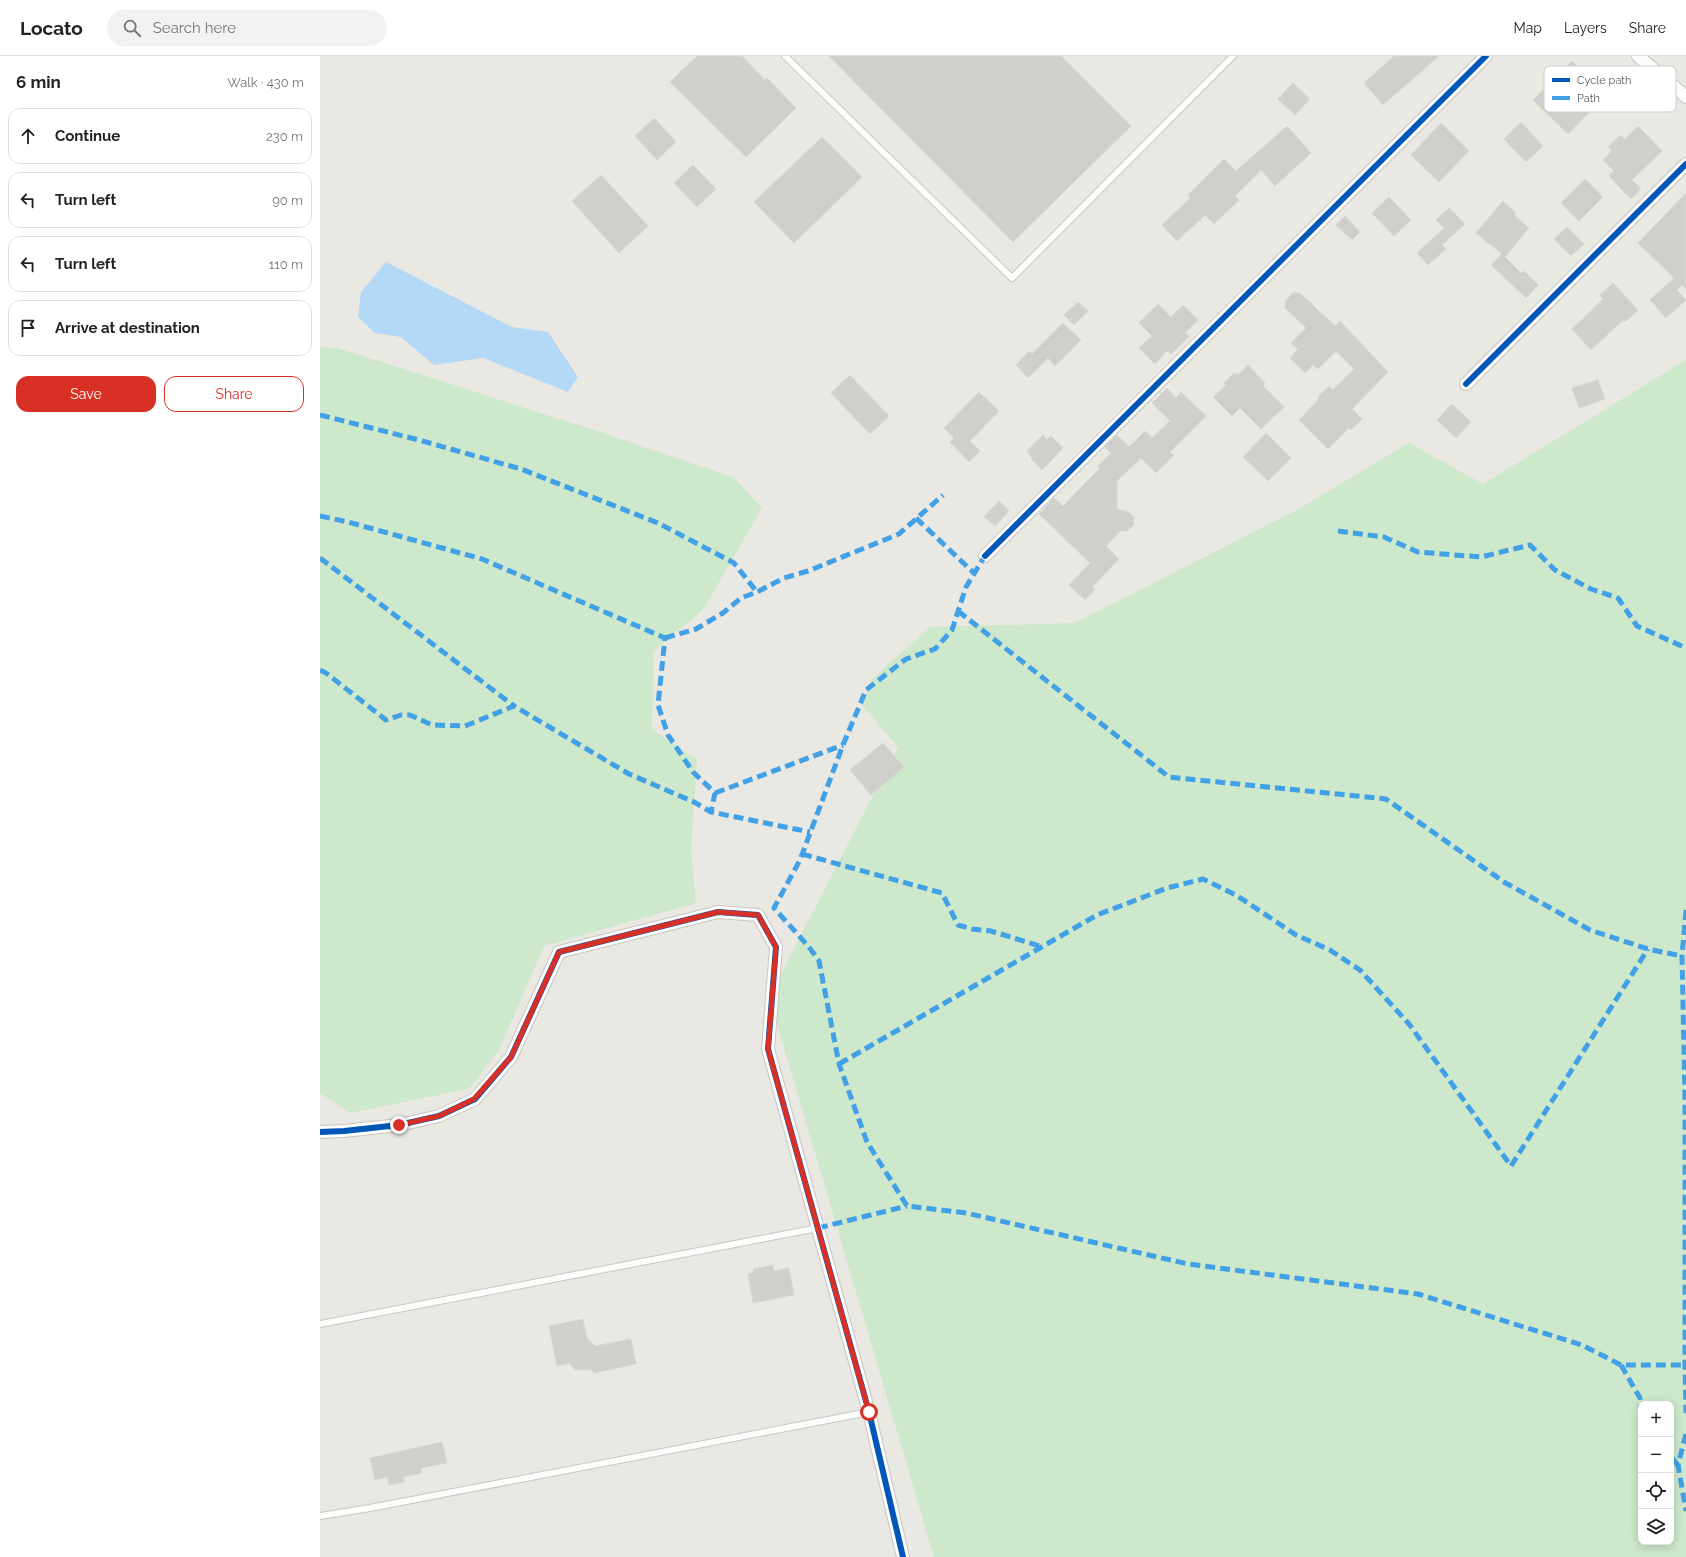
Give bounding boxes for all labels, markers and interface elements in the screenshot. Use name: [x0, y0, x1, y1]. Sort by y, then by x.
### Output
search box: [107, 10, 387, 46]
text: Locato: [20, 17, 83, 39]
icon: search: [121, 17, 143, 39]
text: Search here: [153, 19, 236, 37]
text: Map: [1514, 20, 1542, 36]
text: Layers: [1564, 20, 1607, 36]
text: Share: [1629, 20, 1666, 36]
legend: [1544, 66, 1676, 112]
text: 6 min: [16, 72, 61, 92]
text: Cycle path: [1577, 74, 1631, 87]
text: Walk · 430 m: [227, 75, 304, 90]
text: Path: [1577, 92, 1600, 105]
icon: ahead: [17, 125, 39, 147]
text: Continue: [55, 127, 120, 145]
text: 230 m: [266, 129, 303, 144]
icon: left: [17, 189, 39, 211]
text: Turn left: [55, 191, 116, 209]
text: 90 m: [272, 193, 303, 208]
icon: left: [17, 253, 39, 275]
text: Turn left: [55, 255, 116, 273]
text: 110 m: [269, 257, 303, 272]
icon: arrive: [17, 317, 39, 339]
text: Arrive at destination: [55, 319, 200, 337]
button: Save: [16, 376, 156, 412]
button: Share: [164, 376, 304, 412]
route end: [390, 1116, 408, 1134]
map controls: [1638, 1401, 1674, 1545]
button: +: [1638, 1401, 1674, 1437]
route start: [860, 1403, 878, 1421]
button: −: [1638, 1437, 1674, 1473]
button: locate: [1638, 1473, 1674, 1509]
button: layers: [1638, 1509, 1674, 1545]

